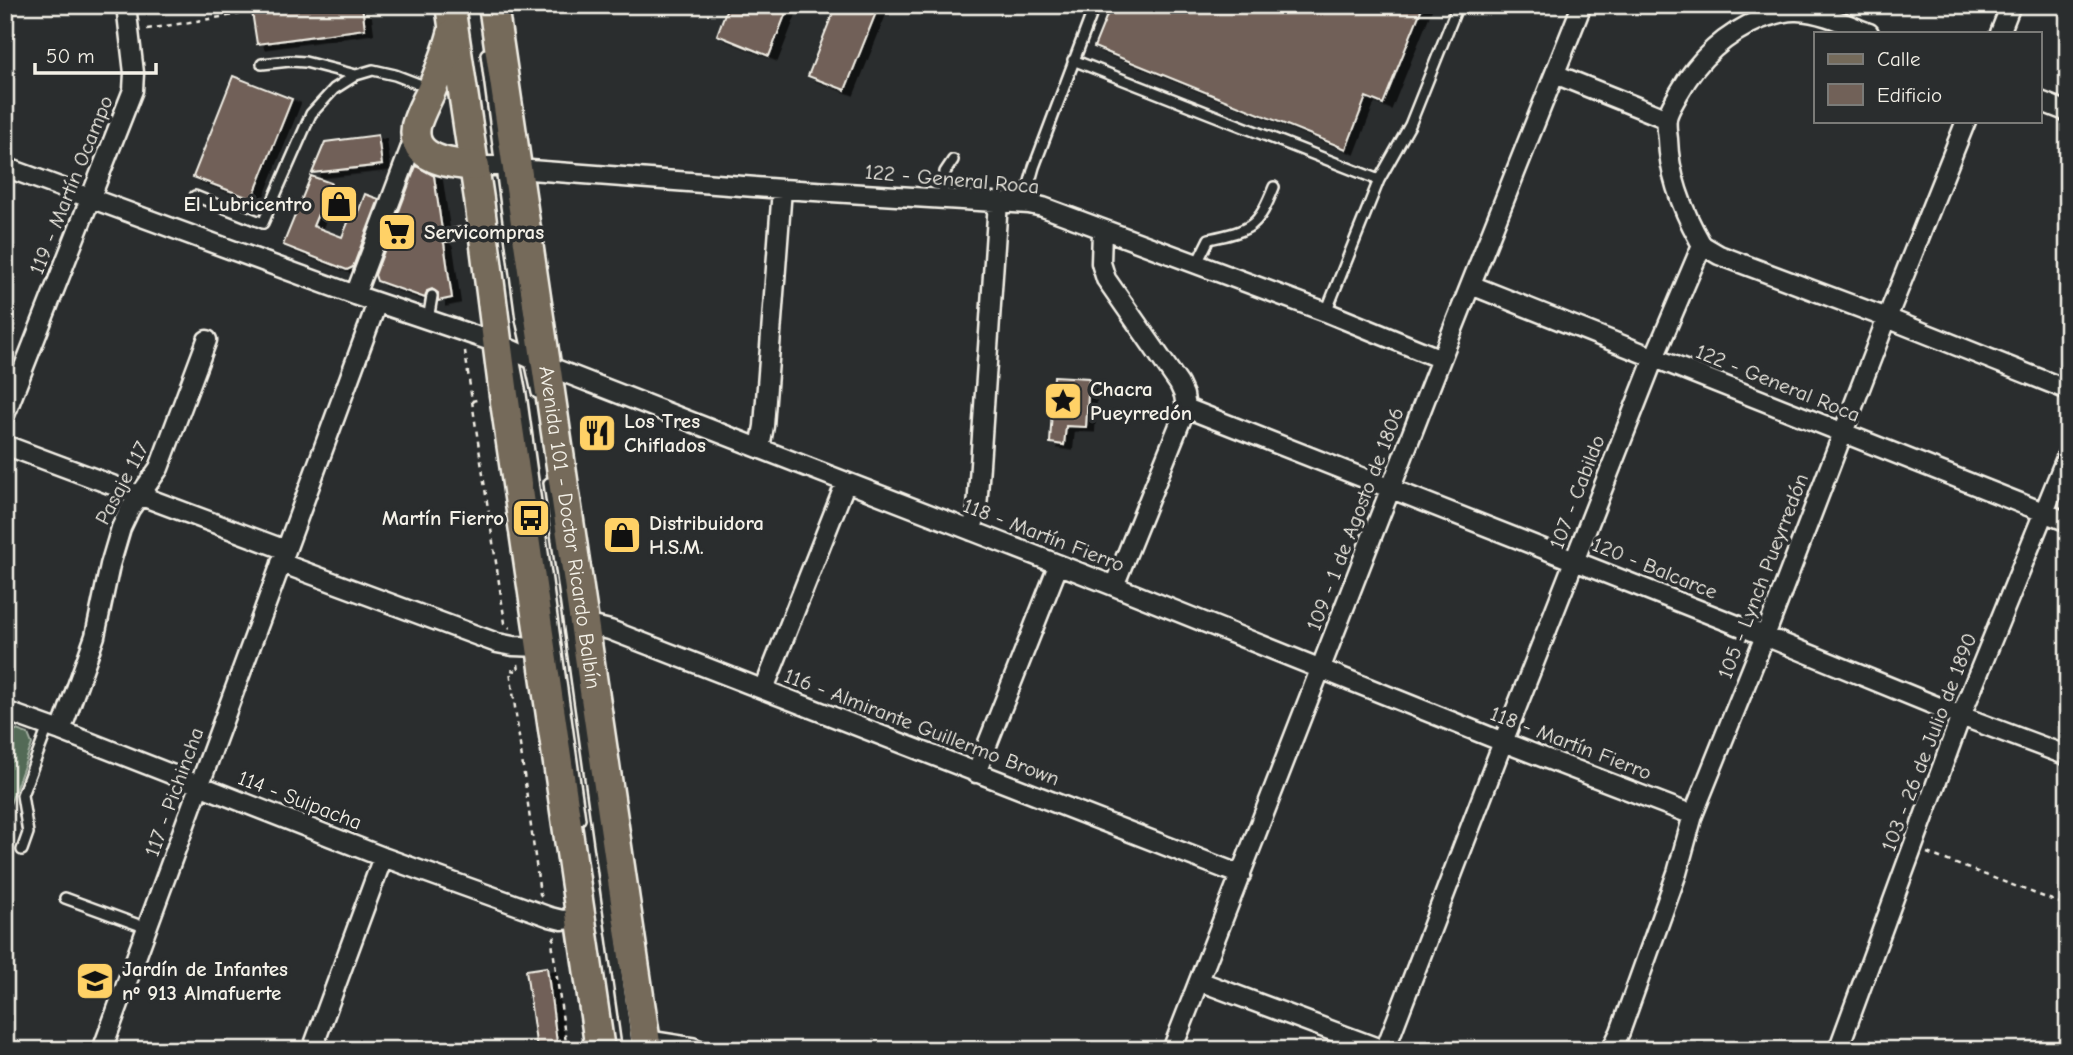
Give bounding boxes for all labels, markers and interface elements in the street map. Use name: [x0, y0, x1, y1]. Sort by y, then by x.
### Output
scale bar: [35, 32, 156, 76]
legend: [1814, 32, 2042, 122]
text: 50 m: [46, 44, 95, 68]
text: Calle: [1877, 47, 1920, 71]
text: Edificio: [1877, 83, 1942, 107]
street label: 119 - Martín Ocampo: [24, 92, 118, 278]
street label: 122 - General Roca: [864, 159, 1040, 199]
shop icon: El Lubricentro: [318, 183, 360, 225]
place label: El Lubricentro: [183, 192, 312, 216]
supermarket icon: Servicompras: [376, 211, 418, 253]
place label: Servicompras: [424, 220, 544, 244]
street label: 122 - General Roca: [1692, 339, 1864, 427]
street label: Avenida 101 - Doctor Ricardo Balbín: [534, 364, 606, 690]
place label: Chacra Pueyrredón: [1090, 377, 1192, 425]
place icon: Chacra Pueyrredón: [1042, 380, 1084, 422]
street label: 109 - 1 de Agosto de 1806: [1301, 404, 1409, 634]
place label: Los Tres Chiflados: [624, 409, 706, 457]
restaurant icon: Los Tres Chiflados: [576, 412, 618, 454]
street label: 107 - Cabildo: [1544, 432, 1610, 552]
street label: Pasaje 117: [90, 437, 154, 528]
street label: 105 - Lynch Pueyrredón: [1713, 470, 1813, 682]
street label: 118 - Martín Fierro: [960, 493, 1128, 577]
bus stop icon: Martín Fierro: [510, 497, 552, 539]
place label: Martín Fierro: [382, 506, 504, 530]
place label: Distribuidora H.S.M.: [649, 511, 764, 559]
shop icon: Distribuidora H.S.M.: [601, 514, 643, 556]
street label: 120 - Balcarce: [1589, 532, 1721, 604]
street label: 103 - 26 de Julio de 1890: [1876, 629, 1982, 855]
street label: 116 - Almirante Guillermo Brown: [781, 663, 1063, 791]
street label: 118 - Martín Fierro: [1487, 701, 1655, 785]
street label: 117 - Pichincha: [140, 724, 208, 860]
street label: 114 - Suipacha: [235, 765, 365, 835]
place label: Jardín de Infantes nº 913 Almafuerte: [122, 957, 288, 1005]
school or university icon: Jardín de Infantes nº 913 Almafuerte: [74, 960, 116, 1002]

